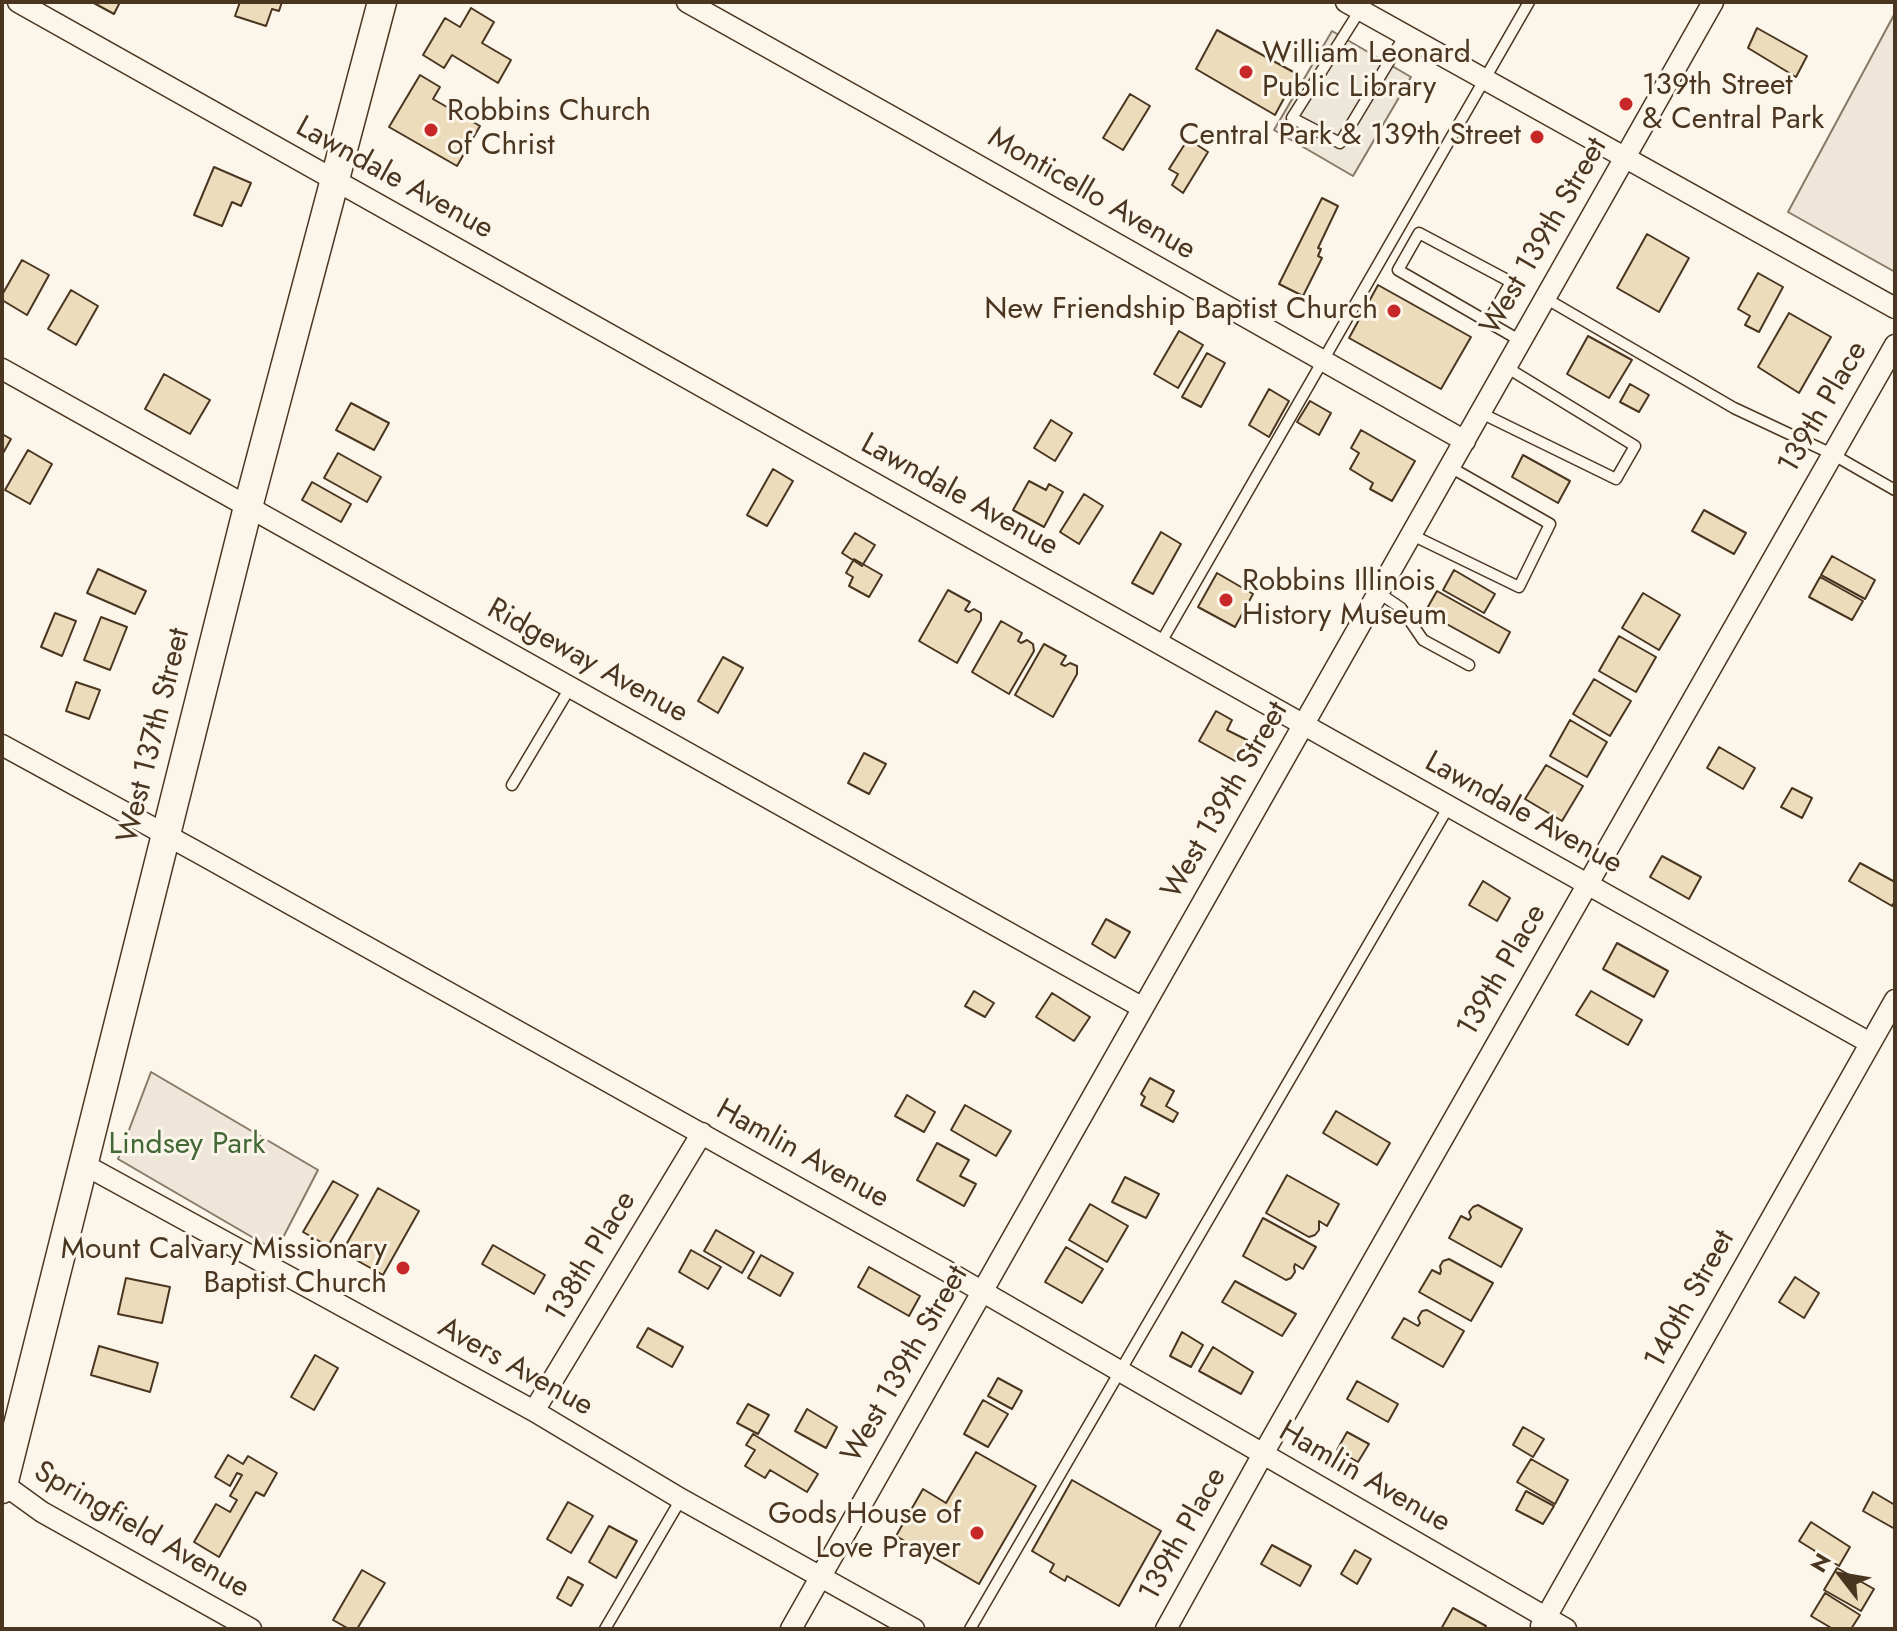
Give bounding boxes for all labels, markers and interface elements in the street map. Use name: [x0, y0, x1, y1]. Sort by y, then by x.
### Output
place label: William Leonard Public Library: [1262, 37, 1471, 108]
marker: William Leonard Public Library: [1237, 63, 1255, 81]
place label: 139th Street & Central Park: [1642, 69, 1824, 140]
place label: Robbins Church of Christ: [447, 95, 651, 166]
marker: 139th Street & Central Park: [1617, 95, 1635, 113]
street label: Lawndale Avenue: [289, 110, 499, 248]
place label: Central Park & 139th Street: [1179, 119, 1521, 155]
marker: Robbins Church of Christ: [422, 121, 440, 139]
street label: Monticello Avenue: [981, 121, 1201, 269]
marker: Central Park & 139th Street: [1528, 128, 1546, 146]
street label: West 139th Street: [1474, 132, 1616, 342]
place label: New Friendship Baptist Church: [984, 293, 1378, 329]
marker: New Friendship Baptist Church: [1385, 302, 1403, 320]
street label: 139th Place: [1772, 335, 1876, 481]
street label: Lawndale Avenue: [854, 427, 1064, 565]
place label: Robbins Illinois History Museum: [1242, 565, 1447, 636]
marker: Robbins Illinois History Museum: [1217, 591, 1235, 609]
street label: Ridgeway Avenue: [480, 592, 694, 732]
street label: West 137th Street: [111, 625, 199, 847]
street label: West 139th Street: [1155, 696, 1297, 906]
street label: Lawndale Avenue: [1418, 745, 1628, 883]
street label: 139th Place: [1451, 898, 1555, 1044]
street label: Hamlin Avenue: [709, 1093, 895, 1217]
park label: Lindsey Park: [109, 1128, 265, 1164]
street label: 138th Place: [539, 1185, 645, 1329]
street label: 140th Street: [1638, 1225, 1744, 1375]
place label: Mount Calvary Missionary Baptist Church: [61, 1233, 387, 1304]
marker: Mount Calvary Missionary Baptist Church: [394, 1259, 412, 1277]
street label: West 139th Street: [835, 1260, 977, 1470]
street label: Avers Avenue: [431, 1311, 599, 1425]
street label: Hamlin Avenue: [1272, 1414, 1456, 1542]
street label: Springfield Avenue: [27, 1455, 255, 1607]
street label: 139th Place: [1133, 1462, 1235, 1608]
place label: Gods House of Love Prayer: [768, 1498, 961, 1568]
marker: Gods House of Love Prayer: [968, 1524, 986, 1542]
north arrow: [1801, 1535, 1881, 1615]
text: N: [1802, 1547, 1839, 1578]

